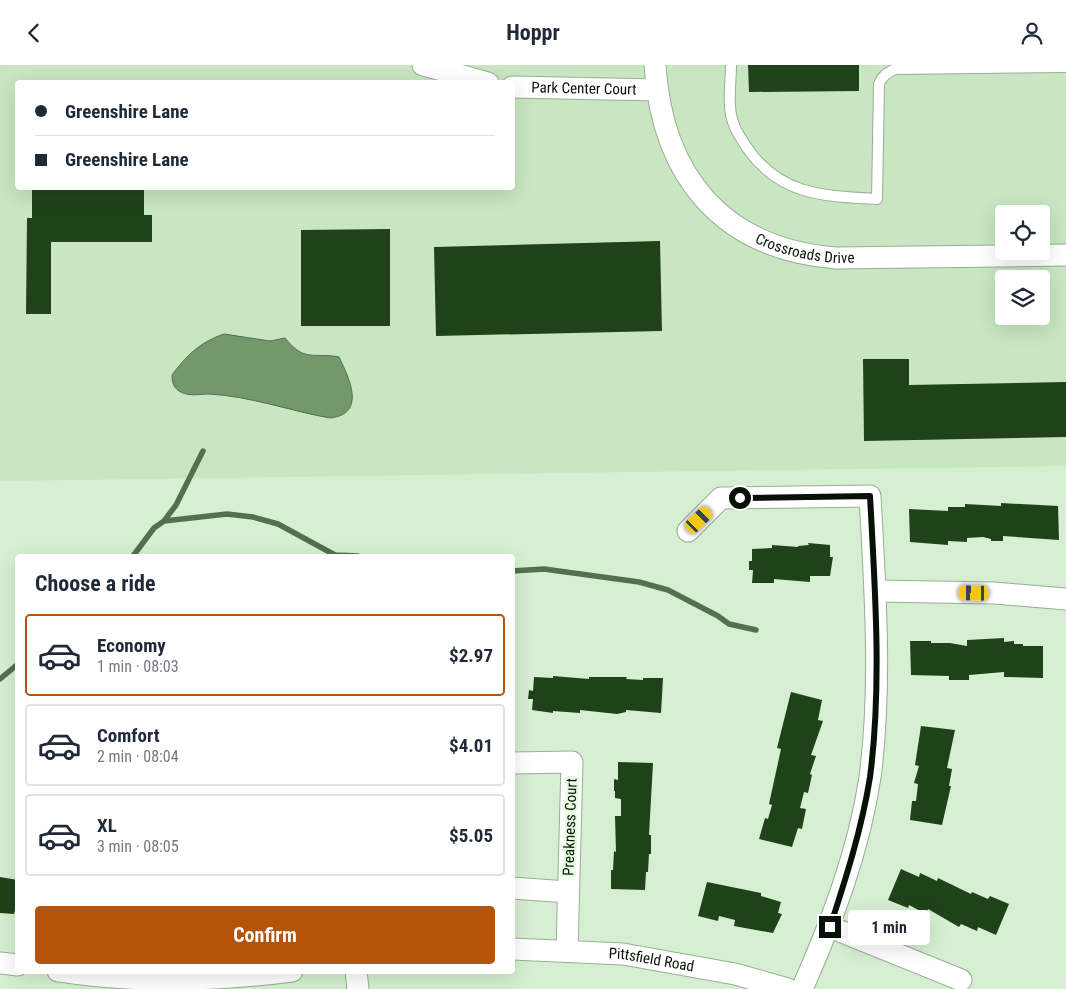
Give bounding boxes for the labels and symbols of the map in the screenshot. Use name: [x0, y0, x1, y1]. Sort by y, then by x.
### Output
street label: Park Center Court: [531, 78, 637, 99]
street label: Crossroads Drive: [753, 230, 854, 267]
route start: [729, 487, 751, 509]
car: [682, 504, 715, 536]
car: [958, 585, 989, 601]
street label: Preakness Court: [559, 778, 581, 876]
callout: 1 min: [848, 909, 930, 945]
route end: [819, 916, 841, 938]
street label: Pittsfield Road: [608, 944, 696, 976]

